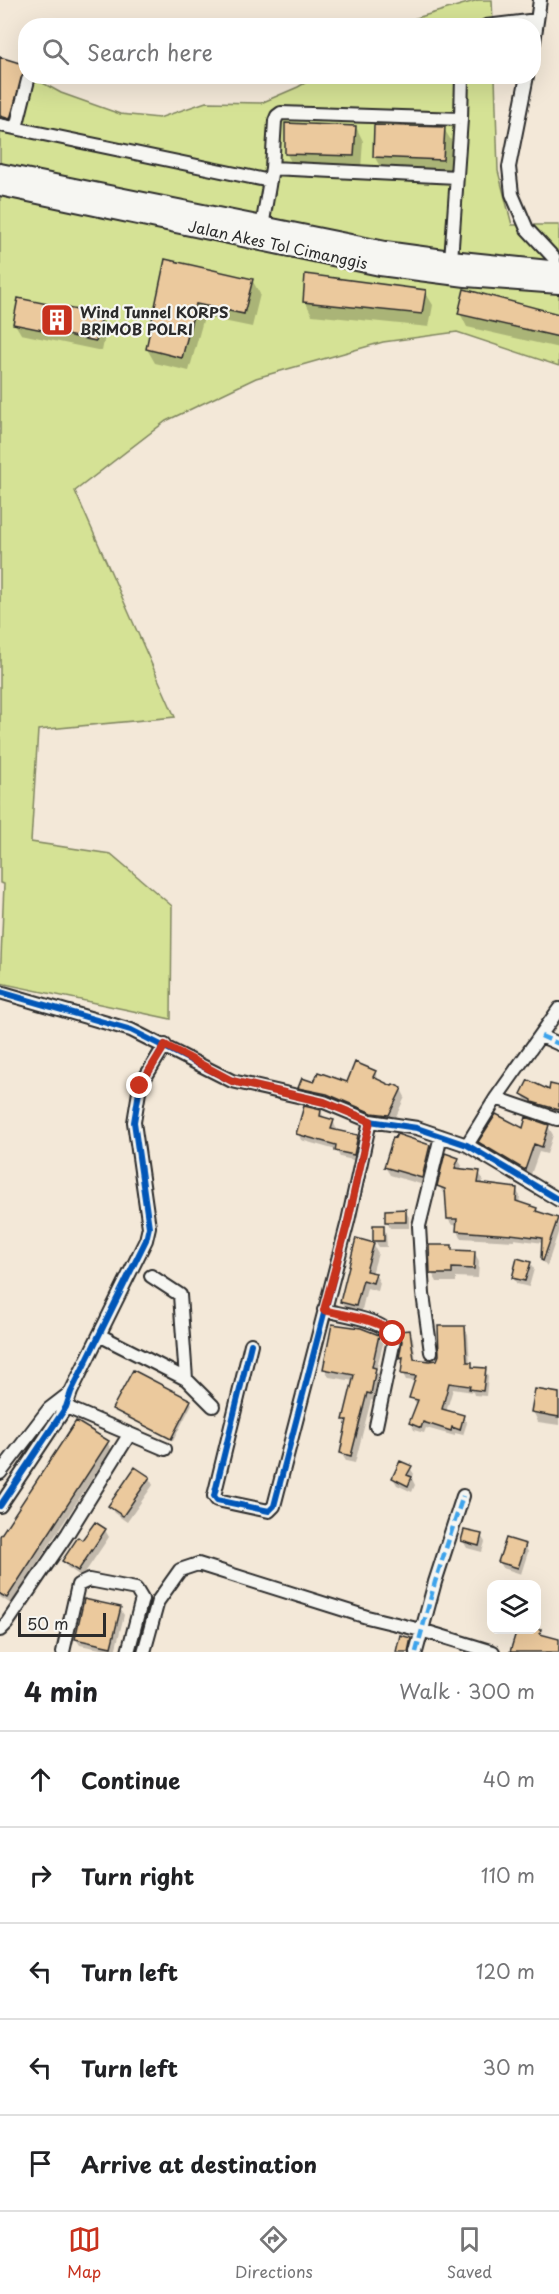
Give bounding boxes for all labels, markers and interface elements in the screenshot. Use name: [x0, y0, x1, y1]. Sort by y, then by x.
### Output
search box: [18, 18, 541, 84]
icon: search: [39, 35, 72, 68]
text: Search here: [87, 35, 213, 68]
street label: Jalan Akes Tol Cimanggis: [186, 214, 370, 274]
place label: Wind Tunnel KORPS BRIMOB POLRI: [80, 300, 228, 340]
building icon: Wind Tunnel KORPS BRIMOB POLRI: [39, 302, 75, 338]
route end: [126, 1072, 152, 1098]
route start: [379, 1320, 405, 1346]
map controls: [487, 1580, 541, 1634]
button: layers: [487, 1580, 541, 1634]
scale bar: [18, 1610, 106, 1638]
text: 50 m: [27, 1611, 68, 1635]
text: 4 min: [24, 1672, 98, 1711]
text: Walk · 300 m: [399, 1676, 535, 1706]
icon: ahead: [24, 1763, 57, 1796]
text: Continue: [81, 1763, 180, 1796]
text: 40 m: [483, 1764, 535, 1794]
icon: right: [24, 1859, 57, 1892]
text: Turn right: [81, 1859, 194, 1892]
text: 110 m: [481, 1860, 535, 1890]
icon: left: [24, 1955, 57, 1988]
text: Turn left: [81, 1955, 178, 1988]
text: 120 m: [476, 1956, 535, 1986]
icon: left: [24, 2051, 57, 2084]
text: Turn left: [81, 2051, 178, 2084]
text: 30 m: [482, 2052, 535, 2082]
icon: arrive: [24, 2147, 57, 2180]
text: Arrive at destination: [81, 2147, 317, 2180]
tab: Map: [67, 2223, 101, 2283]
tab: Directions: [235, 2223, 313, 2283]
tab: Saved: [447, 2223, 492, 2283]

